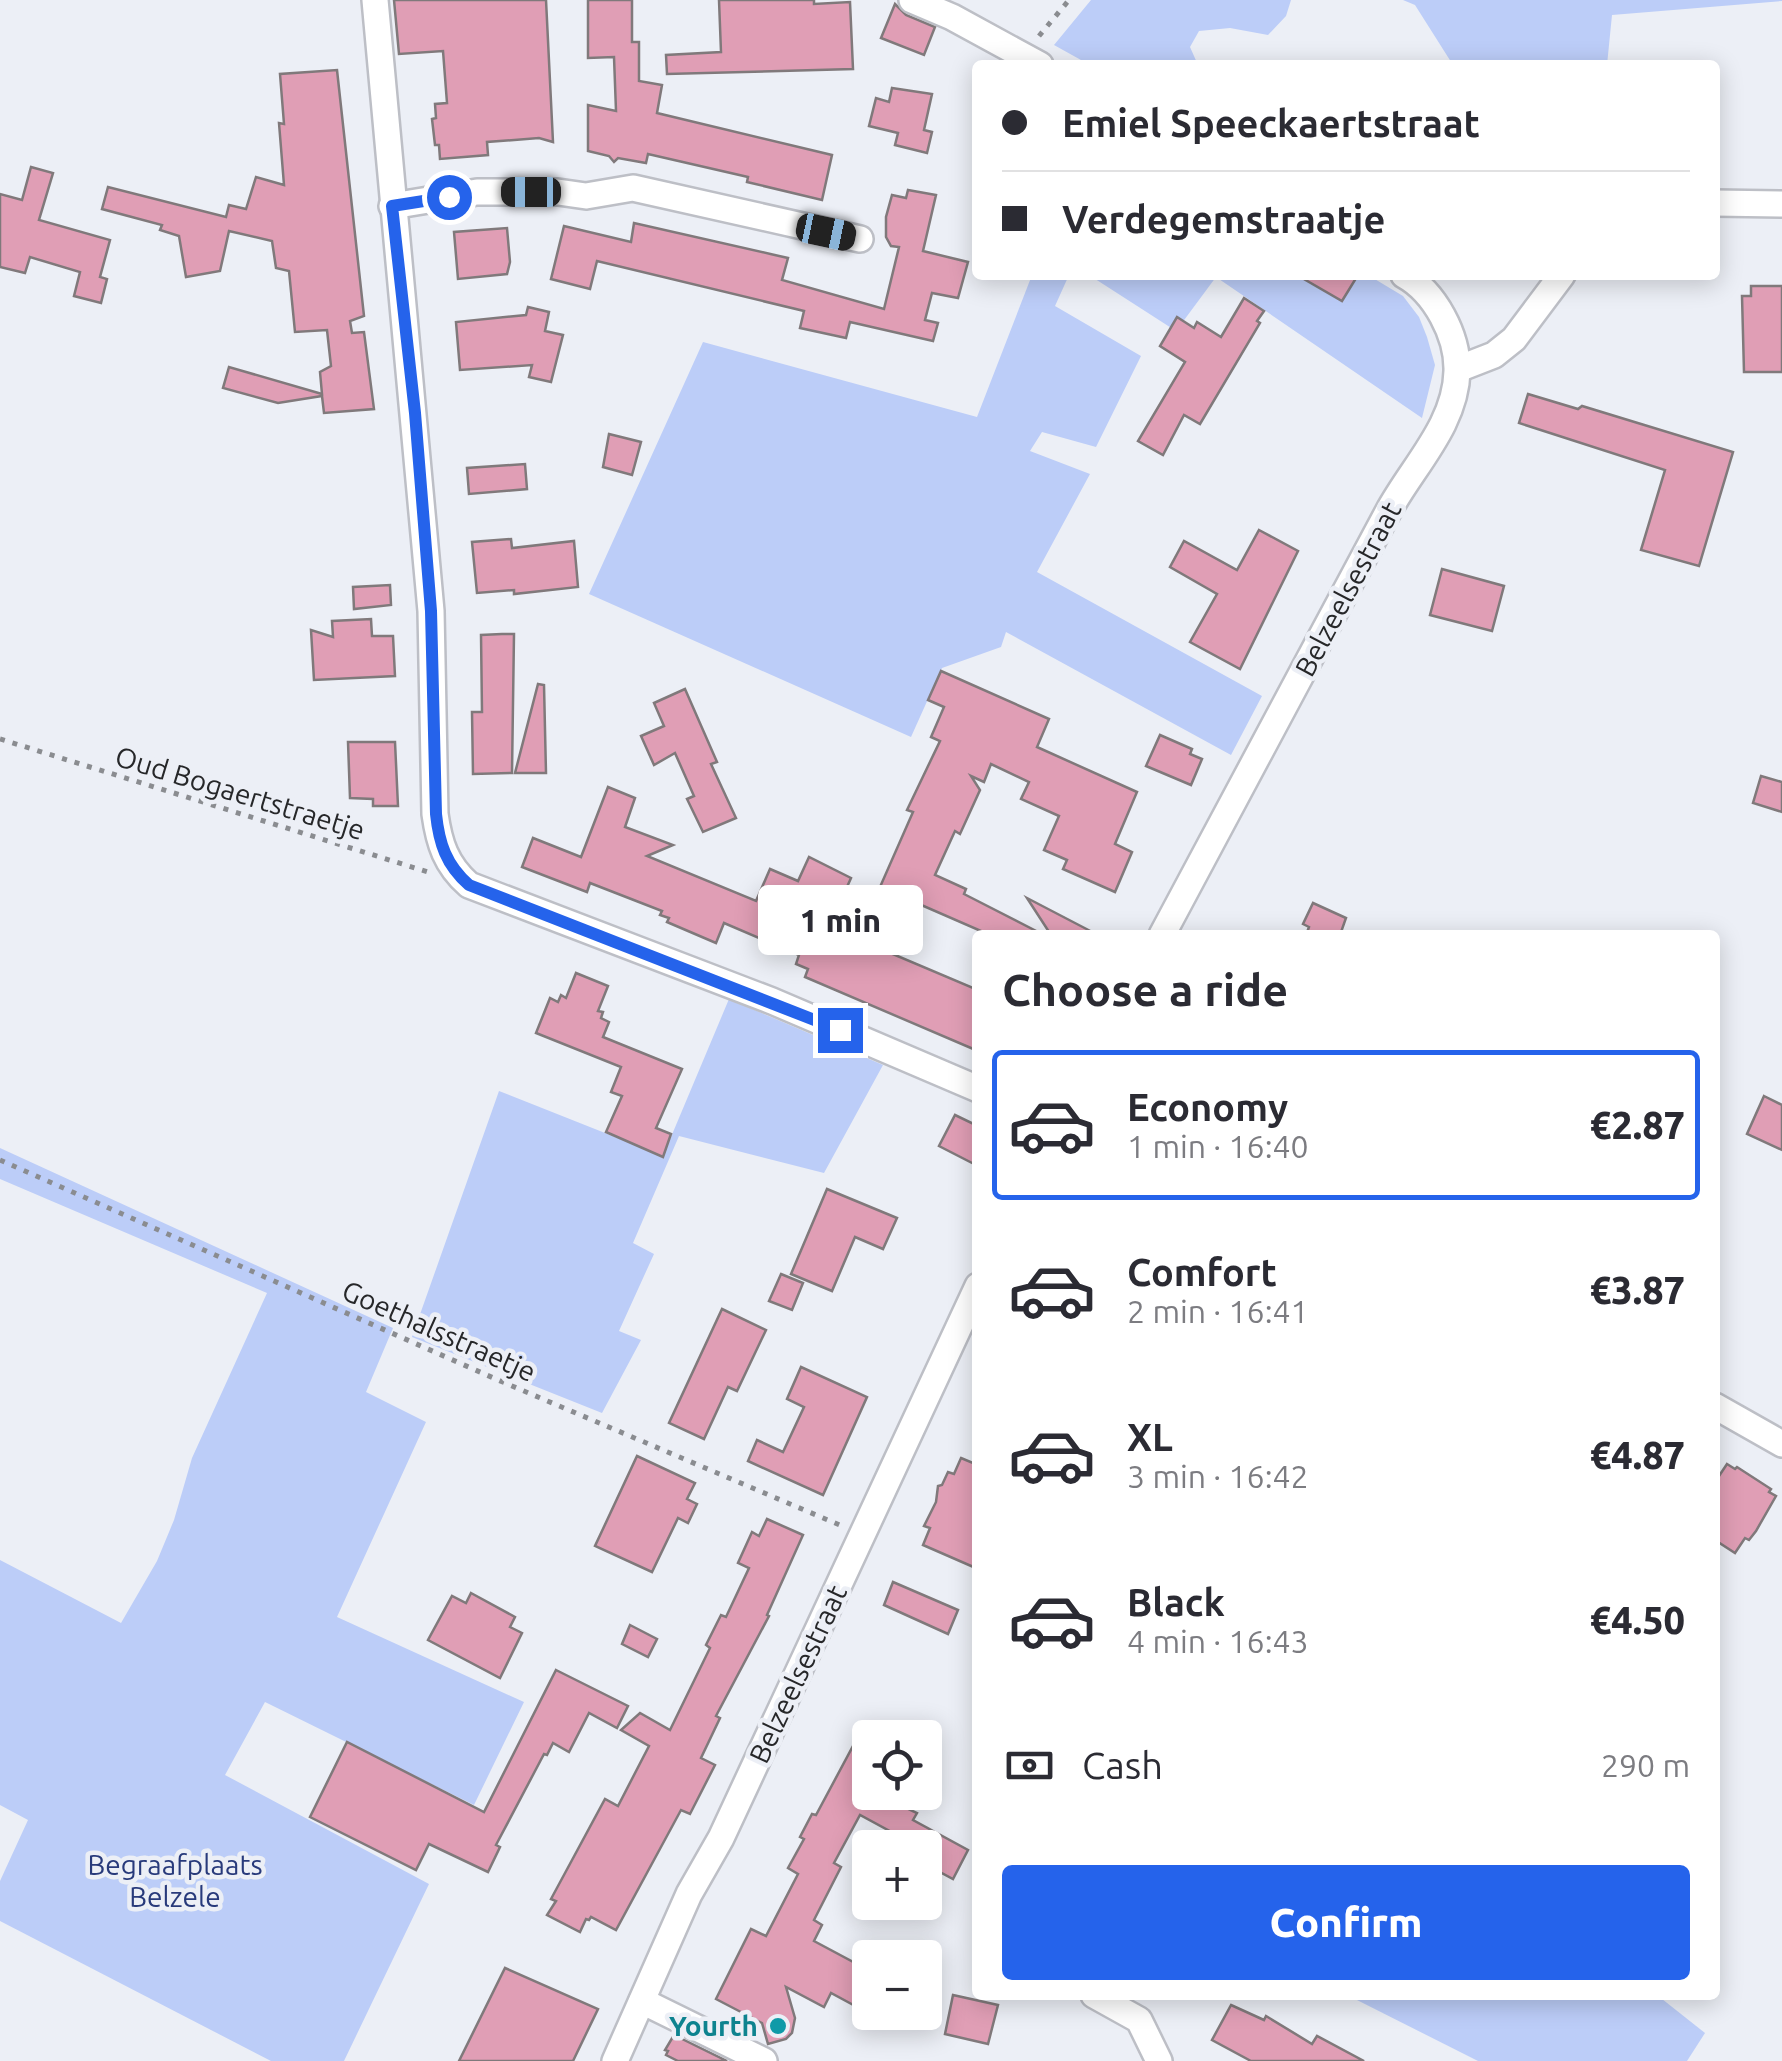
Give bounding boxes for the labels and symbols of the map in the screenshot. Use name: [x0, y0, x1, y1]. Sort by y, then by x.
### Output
route start: [427, 175, 472, 220]
car: [501, 177, 561, 207]
car: [794, 211, 858, 253]
street label: Belzeelsestraat: [1289, 496, 1406, 681]
street label: Oud Bogaertstraetje: [112, 740, 369, 845]
callout: 1 min: [758, 885, 922, 955]
route end: [818, 1008, 863, 1053]
street label: Goethalsstraetje: [338, 1274, 541, 1387]
street label: Belzeelsestraat: [743, 1580, 852, 1768]
park label: Begraafplaats Belzele: [87, 1849, 263, 1912]
place label: Yourth: [669, 2010, 758, 2041]
marker: Yourth: [767, 2015, 789, 2037]

